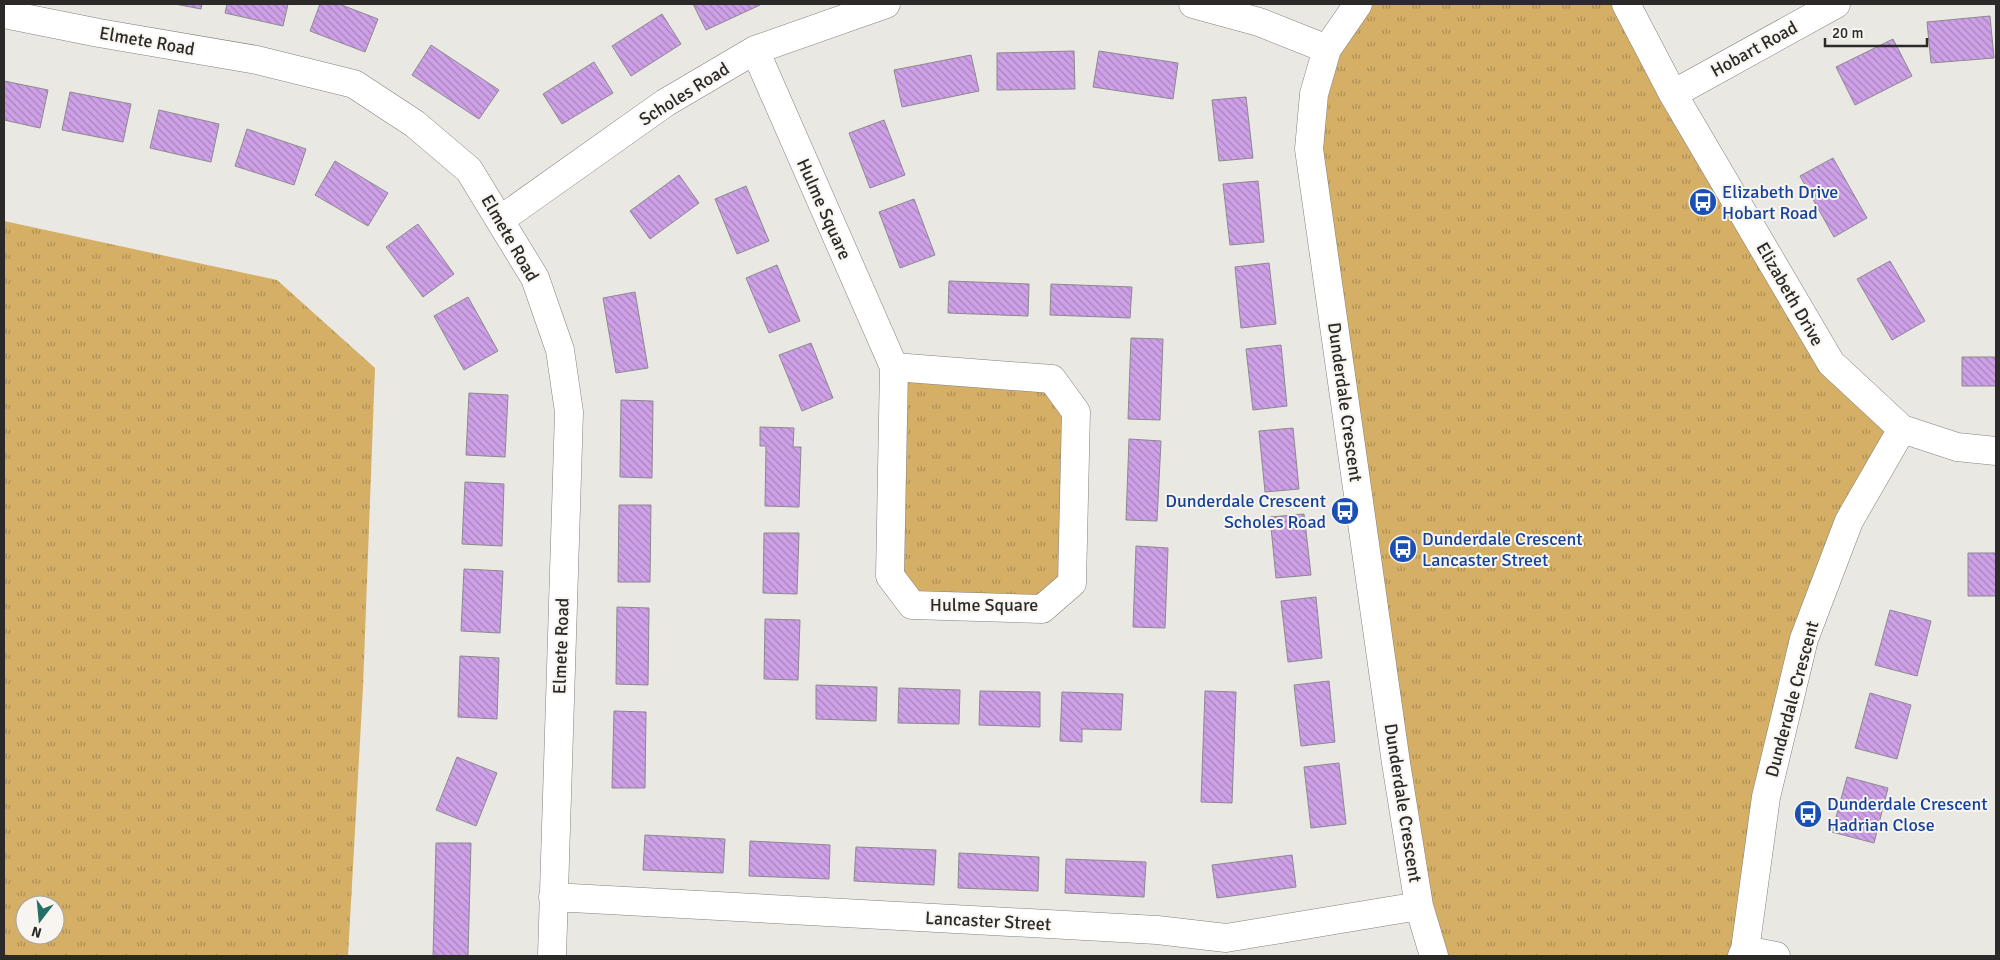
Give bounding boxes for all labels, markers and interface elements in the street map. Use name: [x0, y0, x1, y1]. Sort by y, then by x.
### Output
scale bar: [1825, 15, 1928, 47]
street label: Hobart Road: [1707, 16, 1801, 82]
street label: Elmete Road: [98, 22, 196, 60]
text: 20 m: [1832, 24, 1863, 42]
street label: Scholes Road: [635, 58, 733, 130]
street label: Hulme Square: [792, 155, 856, 263]
place label: Elizabeth Drive Hobart Road: [1722, 181, 1838, 224]
bus stop icon: Elizabeth Drive Hobart Road: [1688, 187, 1718, 217]
street label: Elmete Road: [476, 191, 544, 285]
street label: Elizabeth Drive: [1751, 238, 1829, 350]
street label: Dunderdale Crescent: [1323, 321, 1367, 483]
place label: Dunderdale Crescent Scholes Road: [1165, 490, 1326, 533]
bus stop icon: Dunderdale Crescent Scholes Road: [1330, 496, 1360, 526]
place label: Dunderdale Crescent Lancaster Street: [1422, 528, 1583, 571]
bus stop icon: Dunderdale Crescent Lancaster Street: [1388, 534, 1418, 564]
street label: Hulme Square: [930, 594, 1038, 616]
street label: Elmete Road: [548, 597, 574, 695]
street label: Dunderdale Crescent: [1761, 619, 1823, 779]
street label: Dunderdale Crescent: [1380, 722, 1426, 884]
place label: Dunderdale Crescent Hadrian Close: [1827, 793, 1988, 836]
bus stop icon: Dunderdale Crescent Hadrian Close: [1793, 799, 1823, 829]
north arrow: [15, 895, 65, 945]
street label: Lancaster Street: [924, 907, 1052, 935]
text: N: [30, 923, 44, 942]

